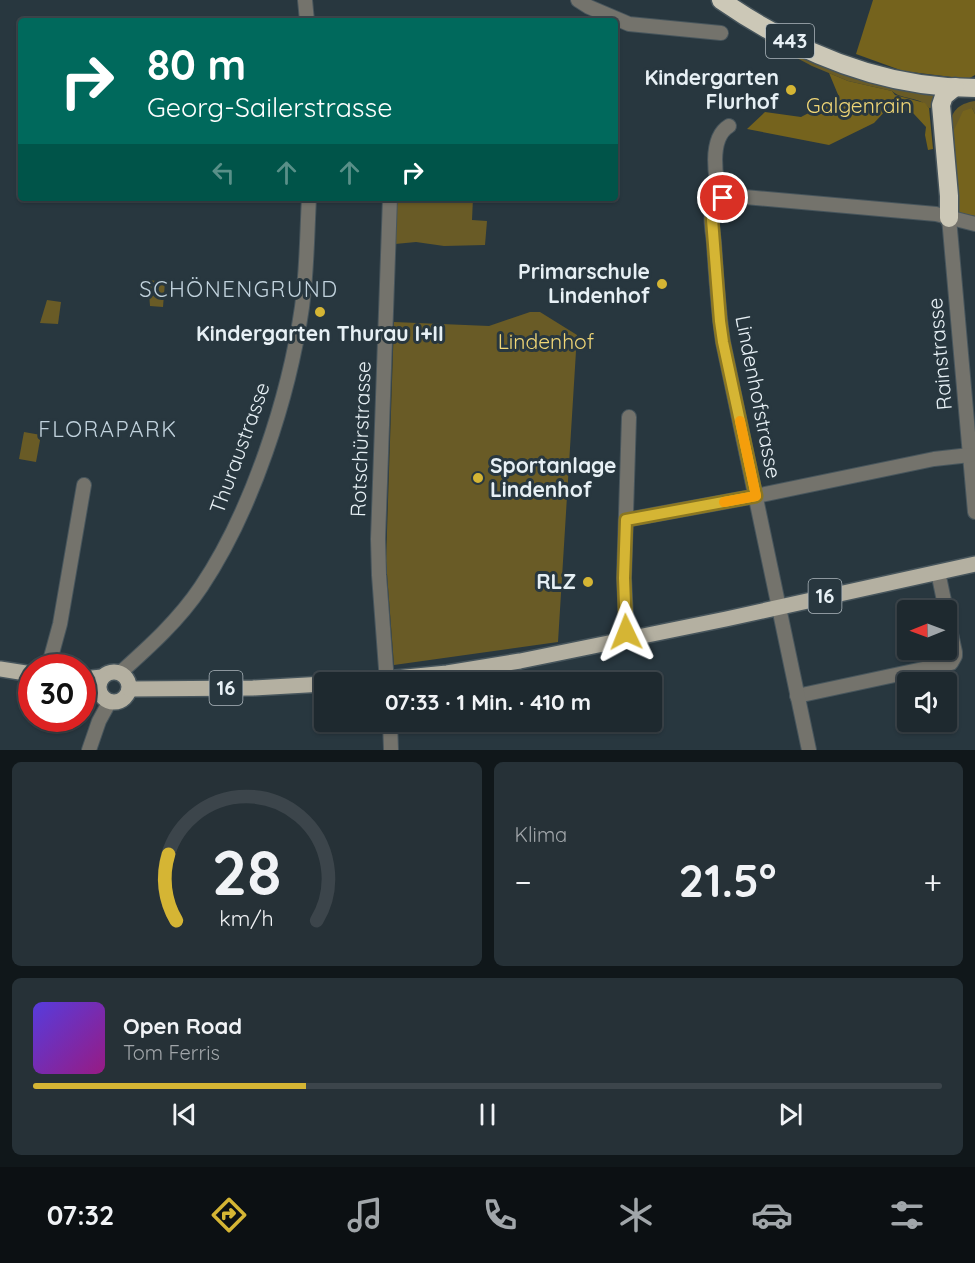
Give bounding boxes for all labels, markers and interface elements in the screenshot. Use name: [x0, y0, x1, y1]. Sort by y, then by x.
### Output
road number: 443: [766, 24, 814, 58]
text: 80 m: [147, 38, 246, 91]
icon: right: [48, 42, 126, 120]
place label: Kindergarten Flurhof: [644, 64, 780, 114]
marker: Kindergarten Flurhof: [784, 83, 798, 97]
text: Georg-Sailerstrasse: [147, 90, 392, 124]
park label: Galgenrain: [806, 92, 912, 118]
icon: left: [207, 156, 240, 189]
icon: ahead: [270, 156, 303, 189]
icon: ahead: [333, 156, 366, 189]
icon: right: [396, 156, 429, 189]
pin: [697, 172, 748, 223]
icon: arrive: [706, 181, 739, 214]
place label: Primarschule Lindenhof: [518, 258, 651, 308]
district label: SCHÖNENGRUND: [139, 275, 339, 303]
marker: Primarschule Lindenhof: [655, 277, 669, 291]
street label: Rainstrasse: [921, 297, 957, 411]
marker: Kindergarten Thurau I+II: [313, 305, 327, 319]
street label: Lindenhofstrasse: [730, 313, 788, 481]
place label: Kindergarten Thurau I+II: [196, 320, 444, 346]
park label: Lindenhof: [498, 328, 595, 354]
street label: Rotschürstrasse: [344, 361, 376, 517]
street label: Thuraustrasse: [203, 378, 275, 517]
district label: FLORAPARK: [38, 415, 178, 443]
place label: Sportanlage Lindenhof: [490, 452, 616, 502]
marker: Sportanlage Lindenhof: [471, 471, 485, 485]
place label: RLZ: [536, 568, 576, 594]
marker: RLZ: [581, 575, 595, 589]
road number: 16: [808, 579, 842, 613]
position arrow: [594, 600, 658, 664]
north arrow: [897, 600, 957, 660]
map controls: [897, 600, 957, 732]
speed limit sign: 30: [18, 654, 96, 732]
road number: 16: [210, 671, 242, 705]
button: sound: [897, 672, 957, 732]
text: 07:33 · 1 Min. · 410 m: [385, 688, 591, 716]
text: Klima: [515, 822, 567, 847]
text: 28: [212, 833, 282, 911]
text: 21.5°: [679, 852, 776, 908]
text: −: [515, 861, 532, 902]
text: +: [923, 861, 942, 902]
text: km/h: [220, 905, 274, 931]
text: Open Road: [123, 1012, 242, 1040]
text: Tom Ferris: [123, 1040, 220, 1065]
icon: previous: [168, 1098, 201, 1131]
icon: pause: [471, 1098, 504, 1131]
icon: next: [774, 1098, 807, 1131]
icon: directions: [208, 1194, 250, 1236]
icon: music: [344, 1194, 386, 1236]
icon: phone: [479, 1194, 521, 1236]
icon: climate: [615, 1194, 657, 1236]
icon: car: [751, 1194, 793, 1236]
icon: filters: [886, 1194, 928, 1236]
text: 07:32: [47, 1198, 114, 1232]

